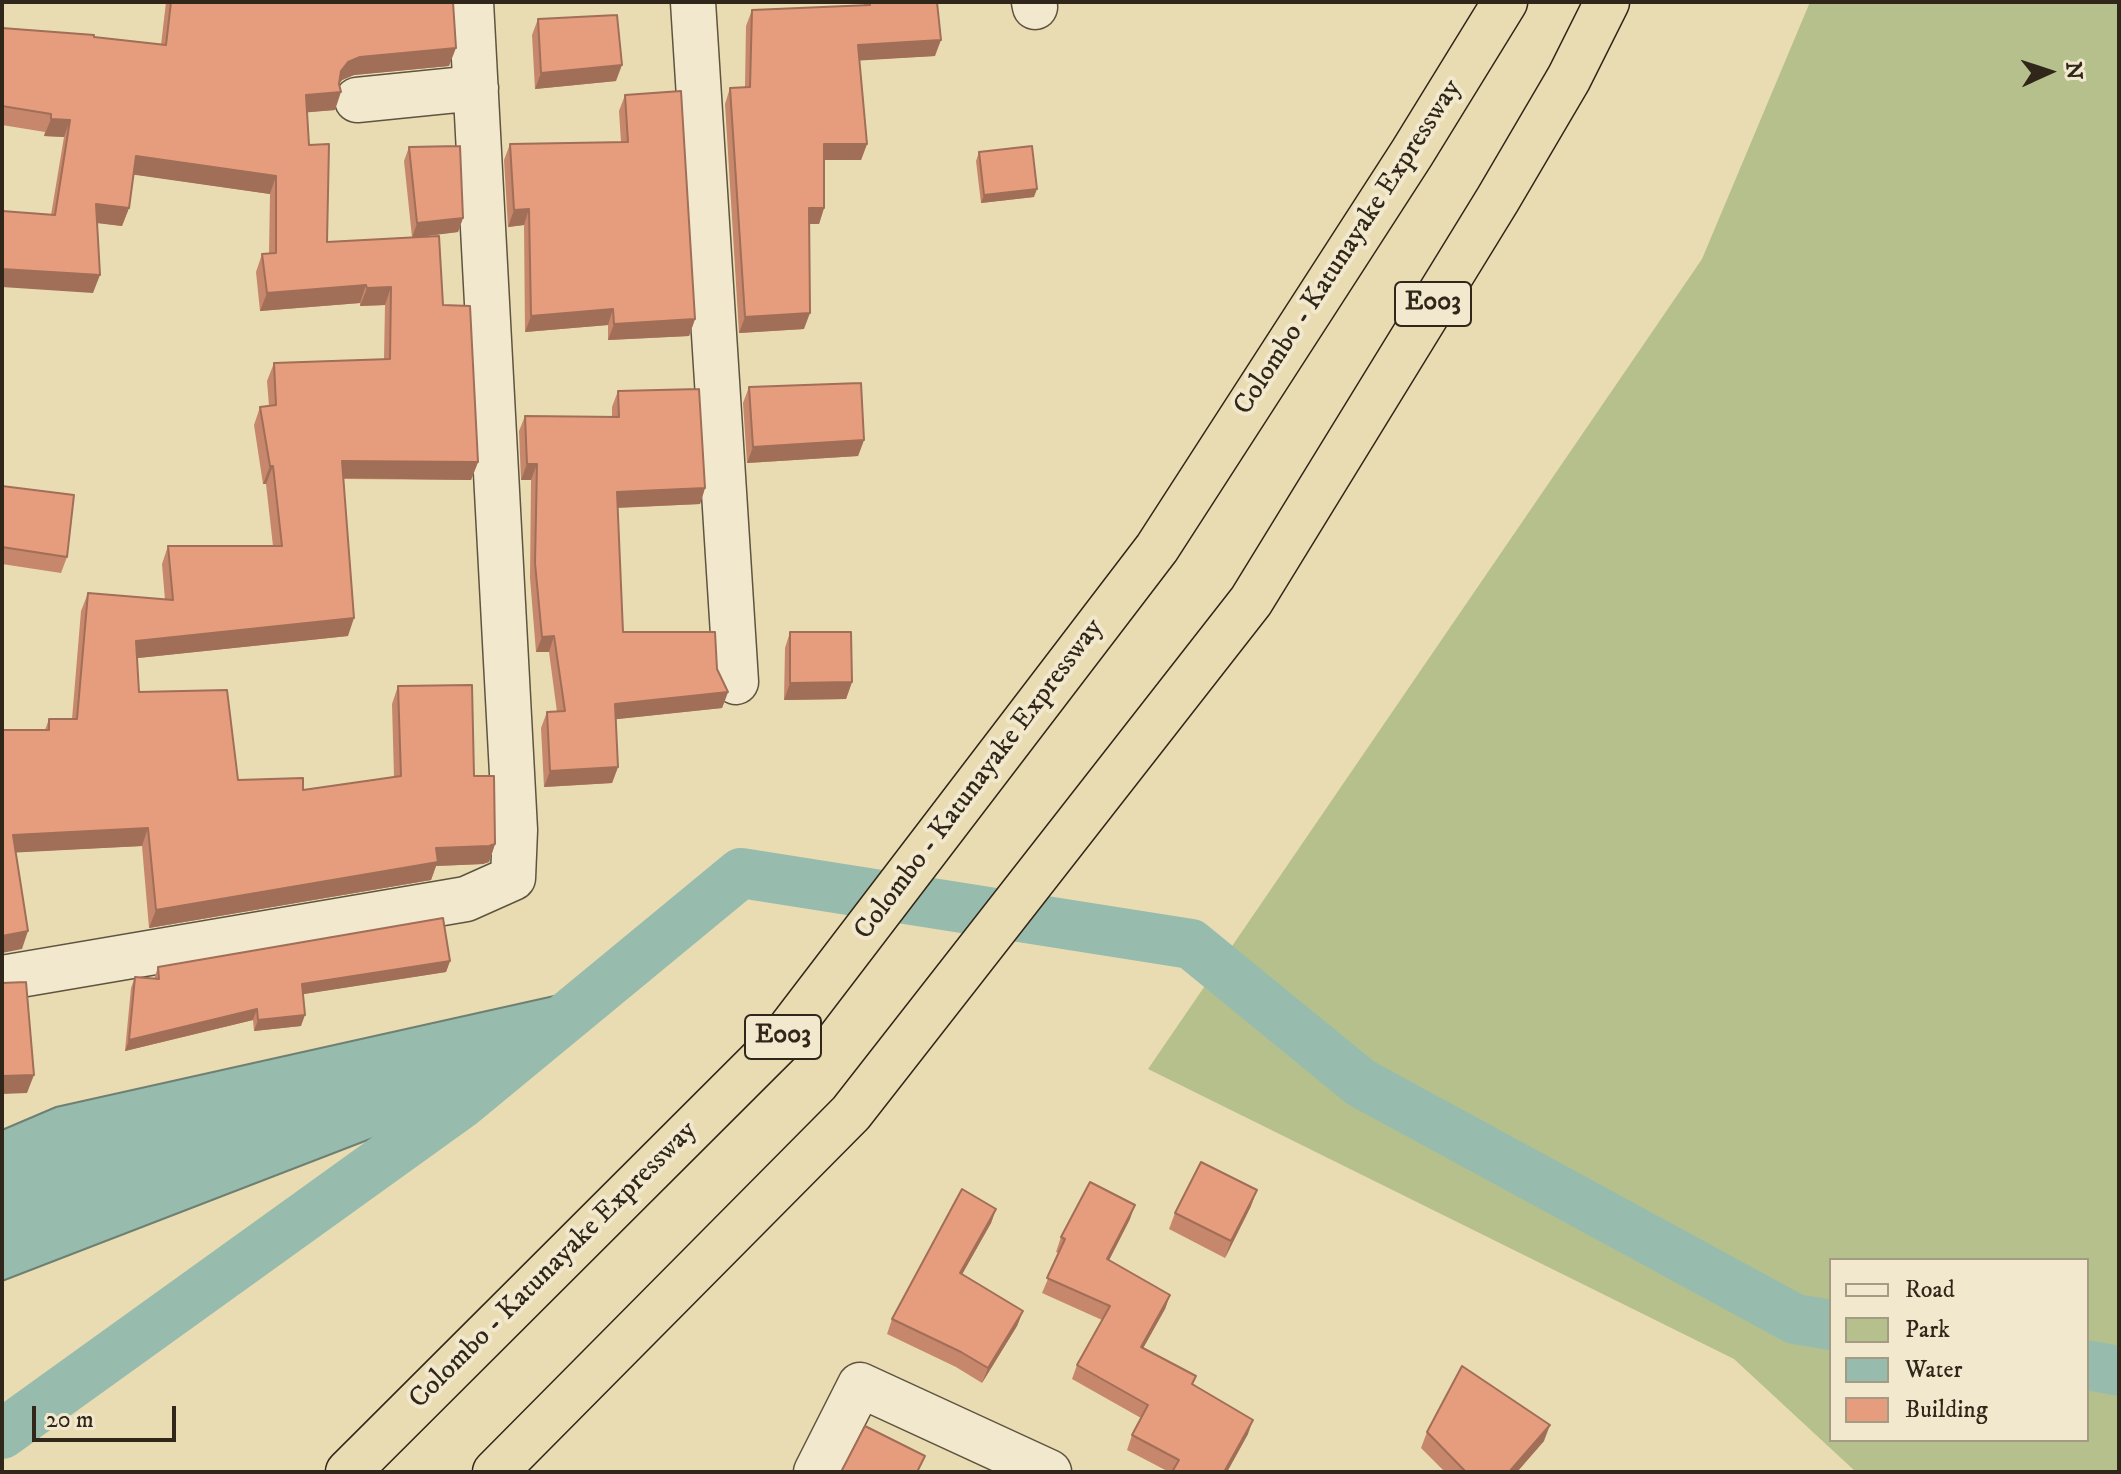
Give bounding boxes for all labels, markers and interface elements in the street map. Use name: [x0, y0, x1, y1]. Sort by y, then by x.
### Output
north arrow: [2009, 32, 2089, 112]
text: N: [2060, 61, 2087, 80]
street label: Colombo - Katunayake Expressway: [1228, 74, 1470, 422]
road number: E003: [1395, 282, 1471, 326]
street label: Colombo - Katunayake Expressway: [848, 613, 1112, 947]
road number: E003: [745, 1015, 821, 1059]
street label: Colombo - Katunayake Expressway: [403, 1115, 705, 1417]
legend: [1829, 1258, 2089, 1442]
text: Road: [1905, 1275, 1955, 1305]
text: Park: [1905, 1315, 1950, 1345]
text: Water: [1905, 1355, 1962, 1385]
scale bar: [36, 1390, 180, 1440]
text: Building: [1905, 1395, 1988, 1425]
text: 20 m: [46, 1405, 94, 1435]

